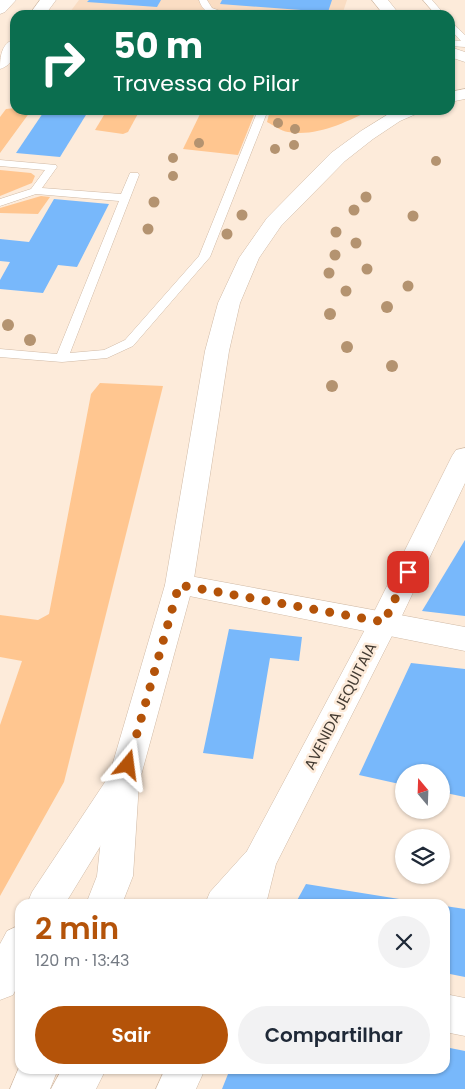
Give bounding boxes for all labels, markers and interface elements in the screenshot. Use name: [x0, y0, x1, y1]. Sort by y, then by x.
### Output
text: 50 m: [113, 21, 203, 70]
icon: right: [30, 30, 95, 95]
text: Travessa do Pilar: [113, 68, 299, 99]
pin: [387, 551, 429, 593]
icon: arrive: [394, 558, 422, 586]
street label: AVENIDA JEQUITAIA: [299, 639, 381, 773]
position arrow: [101, 738, 153, 790]
north arrow: [395, 764, 450, 819]
map controls: [395, 764, 450, 884]
button: layers: [395, 829, 450, 884]
text: 2 min: [35, 907, 119, 950]
button: close: [378, 916, 430, 968]
text: 120 m · 13:43: [35, 949, 130, 972]
button: Sair: [35, 1006, 228, 1064]
button: Compartilhar: [238, 1006, 430, 1064]

